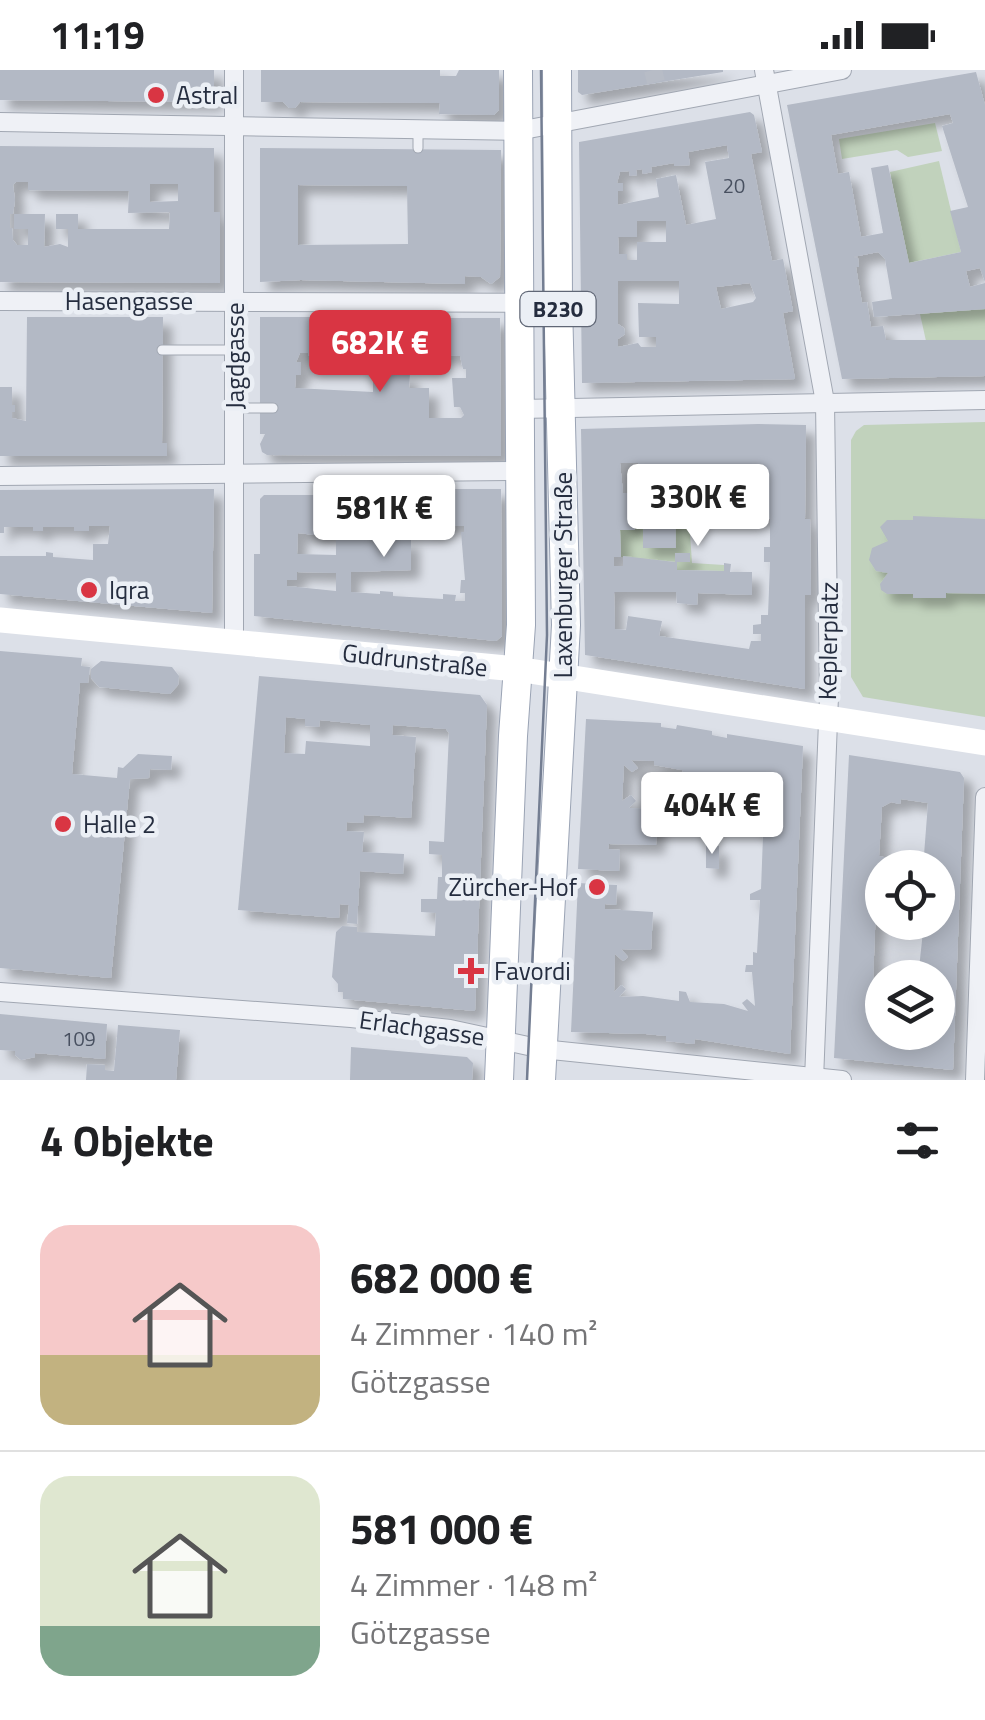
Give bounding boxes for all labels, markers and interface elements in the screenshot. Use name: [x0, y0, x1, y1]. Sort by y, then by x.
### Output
text: 11:19: [50, 6, 145, 64]
place label: Astral: [176, 76, 238, 114]
marker: Astral: [145, 84, 167, 106]
house number: 20: [723, 170, 745, 201]
street label: Hasengasse: [65, 282, 193, 320]
road number: B230: [520, 292, 596, 326]
street label: Jagdgasse: [216, 302, 254, 410]
pin: 682K €: [299, 310, 461, 395]
text: 682K €: [331, 318, 429, 366]
pin: 330K €: [617, 464, 779, 549]
street label: Laxenburger Straße: [544, 472, 582, 678]
text: 330K €: [649, 472, 747, 520]
pin: 581K €: [303, 475, 465, 560]
text: 581K €: [335, 483, 433, 531]
place label: Iqra: [109, 571, 150, 609]
marker: Iqra: [78, 579, 100, 601]
street label: Keplerplatz: [808, 582, 848, 700]
street label: Gudrunstraße: [341, 633, 489, 687]
pin: 404K €: [631, 772, 793, 857]
text: 404K €: [663, 780, 761, 828]
place label: Halle 2: [83, 805, 156, 843]
marker: Halle 2: [52, 813, 74, 835]
map controls: [865, 850, 955, 1050]
button: locate: [865, 850, 955, 940]
place label: Zürcher-Hof: [449, 868, 578, 906]
marker: Zürcher-Hof: [586, 876, 608, 898]
place label: Favordi: [494, 952, 571, 990]
marker: Favordi: [458, 958, 484, 984]
button: layers: [865, 960, 955, 1050]
street label: Erlachgasse: [357, 1000, 487, 1056]
house number: 109: [62, 1023, 96, 1054]
text: 4 Objekte: [40, 1108, 214, 1172]
icon: filters: [890, 1113, 945, 1168]
text: 682 000 €: [350, 1245, 533, 1309]
icon: home: [120, 1265, 240, 1385]
text: 4 Zimmer · 140 m²: [350, 1309, 597, 1357]
text: Götzgasse: [350, 1357, 491, 1405]
text: 581 000 €: [350, 1496, 533, 1560]
icon: home: [120, 1516, 240, 1636]
text: 4 Zimmer · 148 m²: [350, 1560, 597, 1608]
text: Götzgasse: [350, 1608, 491, 1656]

